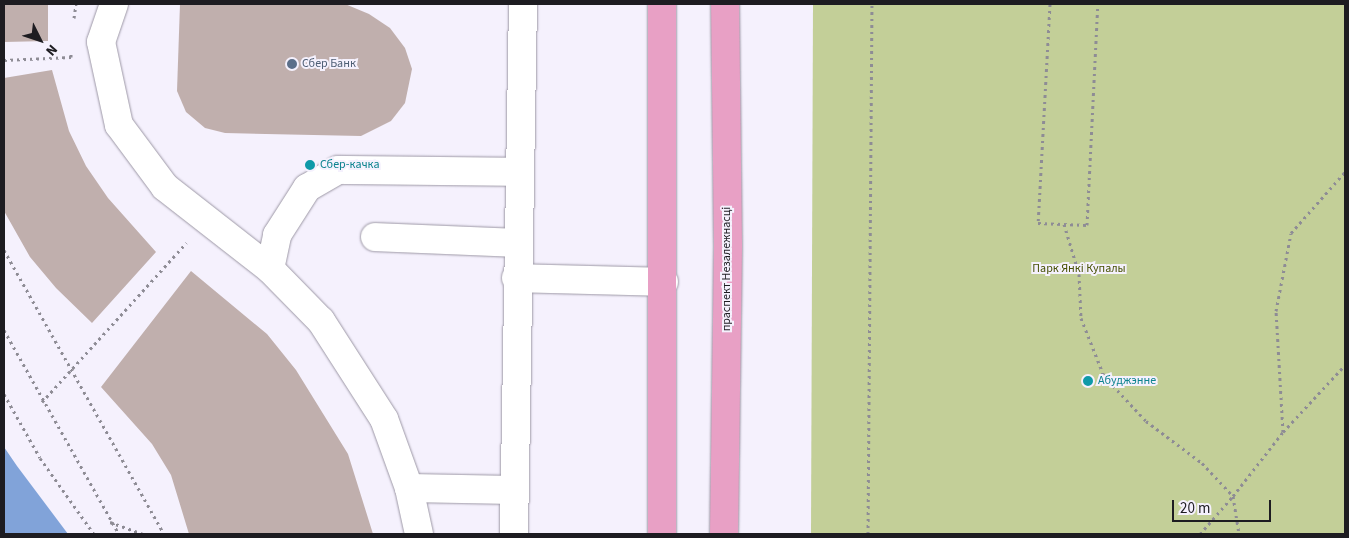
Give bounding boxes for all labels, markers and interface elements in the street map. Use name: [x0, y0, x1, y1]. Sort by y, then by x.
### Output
north arrow: [15, 15, 65, 65]
text: N: [41, 40, 62, 60]
place label: Сбер Банк: [302, 57, 356, 71]
marker: Сбер Банк: [286, 58, 298, 70]
place label: Сбер-качка: [320, 158, 379, 172]
marker: Сбер-качка: [304, 159, 316, 171]
street label: праспект Незалежнасці: [720, 207, 734, 331]
park label: Парк Янкі Купалы: [1032, 262, 1126, 276]
place label: Абуджэнне: [1098, 374, 1156, 388]
marker: Абуджэнне: [1082, 375, 1094, 387]
scale bar: [1174, 490, 1273, 522]
text: 20 m: [1180, 498, 1210, 519]

